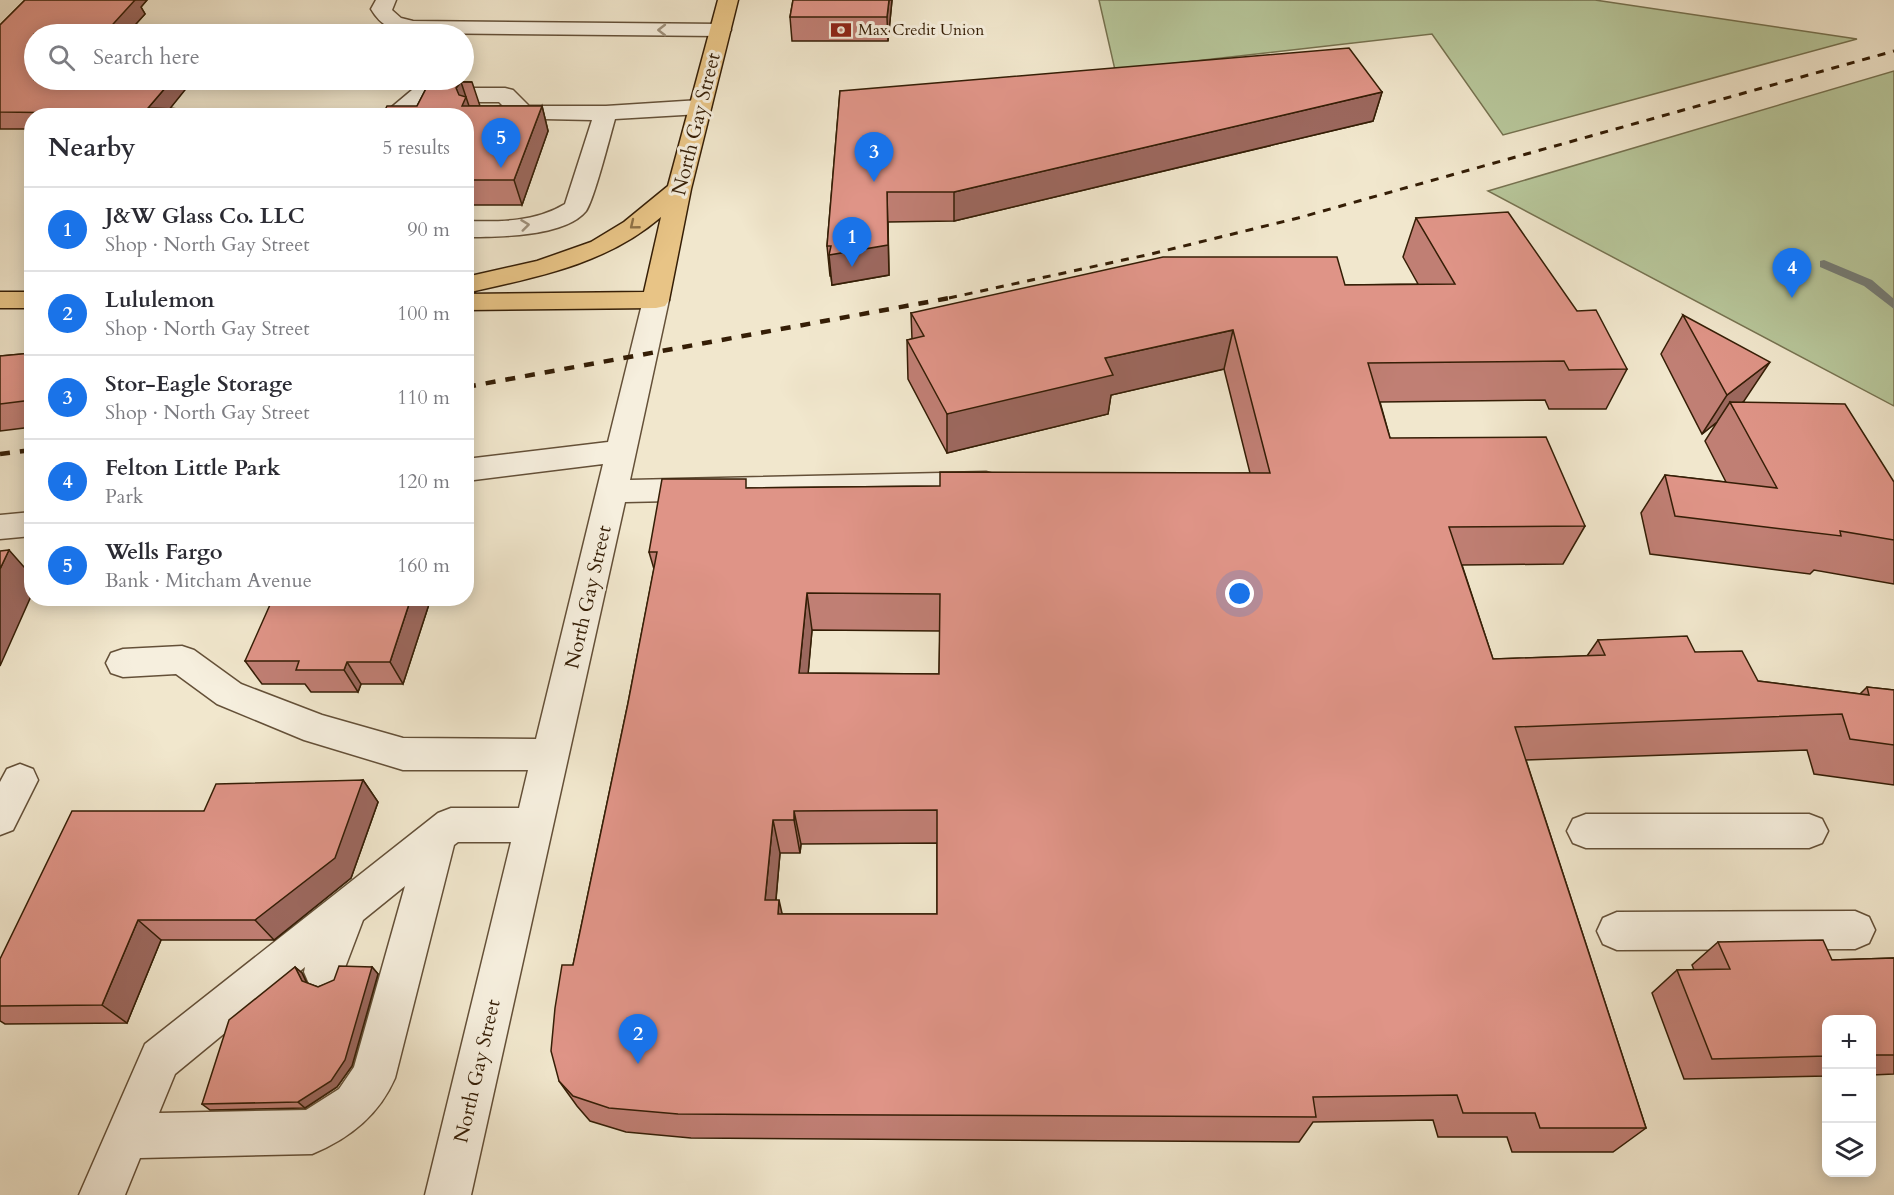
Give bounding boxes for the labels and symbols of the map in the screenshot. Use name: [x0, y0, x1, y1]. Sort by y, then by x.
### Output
bank icon: Max Credit Union: [829, 18, 853, 42]
place label: Max Credit Union: [858, 19, 984, 41]
one-way arrow: [657, 24, 666, 36]
street label: North Gay Street: [665, 49, 727, 198]
pin: 5: [482, 118, 520, 168]
pin: 3: [854, 132, 894, 182]
one-way arrow: [629, 218, 640, 229]
pin: 1: [832, 218, 872, 267]
one-way arrow: [520, 220, 529, 232]
pin: 4: [1772, 248, 1812, 298]
street label: North Gay Street: [558, 522, 618, 671]
your location: [1225, 579, 1254, 608]
street label: North Gay Street: [447, 996, 507, 1145]
pin: 2: [618, 1014, 658, 1064]

